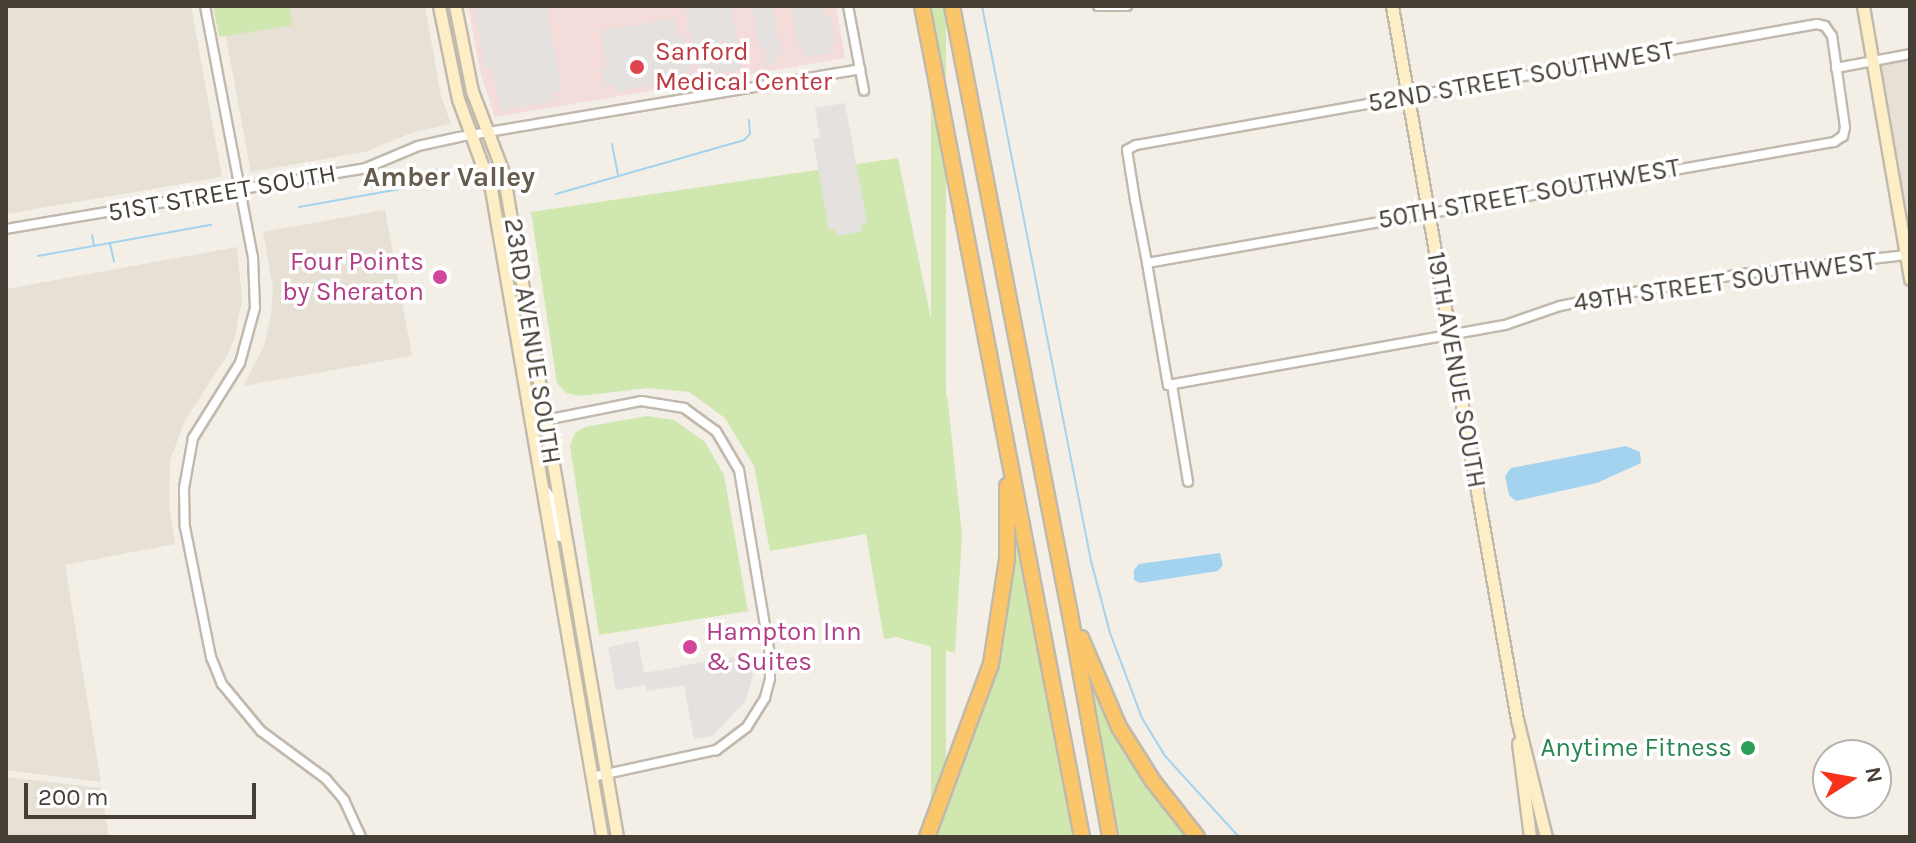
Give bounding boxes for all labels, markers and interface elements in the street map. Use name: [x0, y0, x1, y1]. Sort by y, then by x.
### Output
street label: 52ND STREET SOUTHWEST: [1365, 35, 1677, 119]
place label: Sanford Medical Center: [655, 36, 832, 98]
marker: Sanford Medical Center: [626, 56, 648, 78]
street label: 50TH STREET SOUTHWEST: [1376, 152, 1682, 236]
street label: 51ST STREET SOUTH: [105, 158, 339, 228]
district label: Amber Valley: [363, 160, 535, 194]
street label: 23RD AVENUE SOUTH: [497, 216, 567, 466]
street label: 49TH STREET SOUTHWEST: [1571, 245, 1879, 319]
place label: Four Points by Sheraton: [282, 246, 424, 308]
street label: 19TH AVENUE SOUTH: [1420, 250, 1492, 490]
marker: Four Points by Sheraton: [431, 268, 449, 286]
place label: Hampton Inn & Suites: [706, 616, 862, 678]
marker: Hampton Inn & Suites: [681, 638, 699, 656]
place label: Anytime Fitness: [1540, 732, 1732, 764]
marker: Anytime Fitness: [1739, 739, 1757, 757]
north arrow: [1812, 739, 1892, 819]
text: N: [1859, 765, 1888, 785]
scale bar: [28, 767, 260, 817]
text: 200 m: [38, 783, 109, 811]

